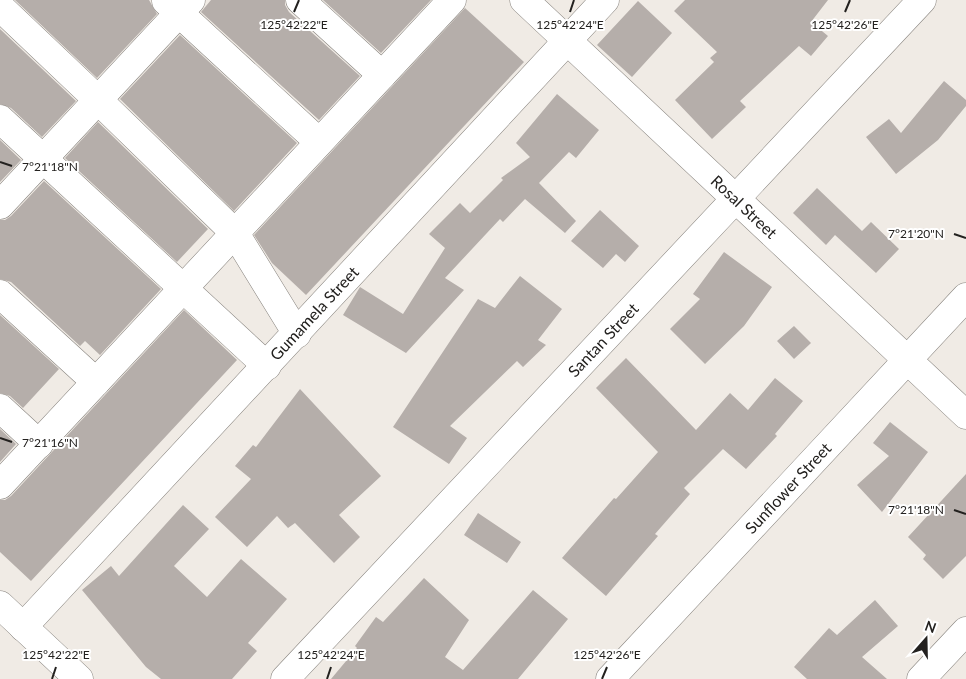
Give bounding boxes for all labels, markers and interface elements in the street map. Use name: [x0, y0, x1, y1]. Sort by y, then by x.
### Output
text: 125°42'22"E: [260, 17, 328, 32]
text: 125°42'24"E: [536, 17, 604, 32]
text: 125°42'26"E: [811, 17, 879, 32]
text: 7°21'18"N: [22, 159, 78, 174]
street label: Rosal Street: [708, 171, 782, 242]
text: 7°21'20"N: [888, 226, 944, 241]
street label: Gumamela Street: [266, 262, 362, 364]
street label: Santan Street: [564, 298, 642, 380]
text: 7°21'16"N: [22, 435, 78, 450]
street label: Sunflower Street: [741, 438, 835, 537]
text: 7°21'18"N: [888, 502, 944, 517]
north arrow: [901, 614, 951, 664]
text: N: [923, 616, 939, 636]
text: 125°42'22"E: [22, 647, 90, 662]
text: 125°42'24"E: [297, 647, 365, 662]
text: 125°42'26"E: [573, 647, 641, 662]

